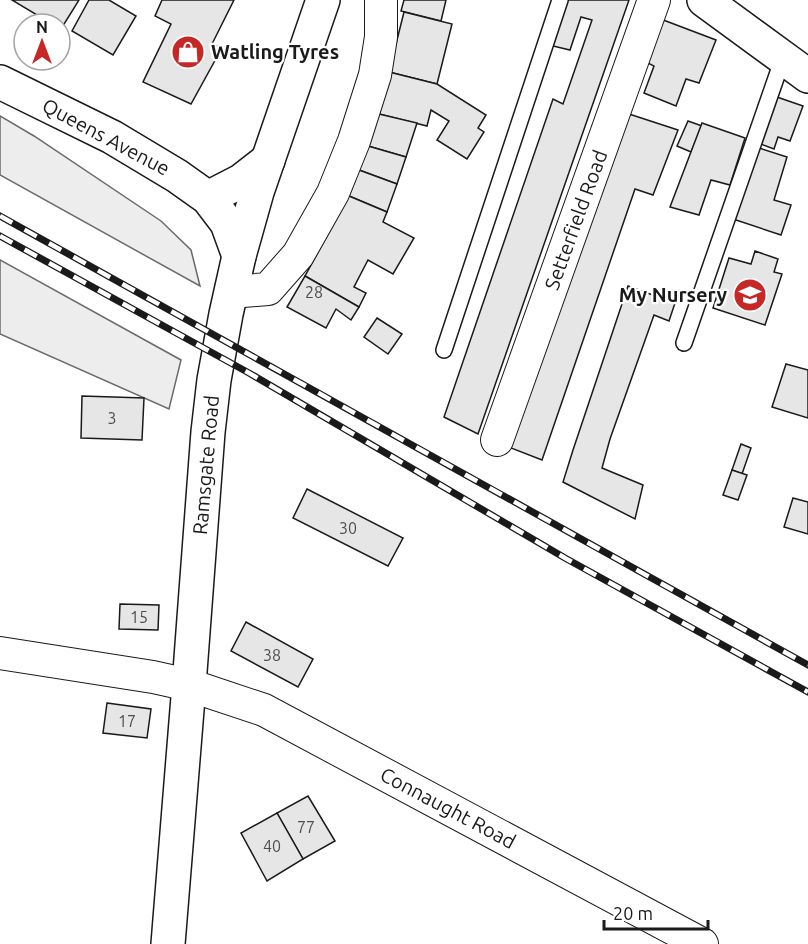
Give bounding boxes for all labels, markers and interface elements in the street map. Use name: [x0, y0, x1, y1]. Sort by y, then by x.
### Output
north arrow: [12, 12, 72, 72]
text: N: [36, 18, 48, 36]
shop icon: Watling Tyres: [170, 34, 206, 70]
place label: Watling Tyres: [211, 40, 339, 63]
street label: Queens Avenue: [39, 93, 174, 180]
street label: Setterfield Road: [540, 147, 611, 293]
school or university icon: My Nursery: [732, 277, 768, 313]
house number: 28: [305, 283, 323, 301]
place label: My Nursery: [619, 283, 727, 306]
street label: Ramsgate Road: [188, 394, 223, 536]
house number: 3: [107, 409, 117, 427]
house number: 30: [339, 519, 357, 537]
house number: 15: [130, 608, 148, 626]
house number: 38: [263, 646, 281, 664]
house number: 17: [118, 712, 136, 730]
street label: Connaught Road: [377, 762, 520, 853]
house number: 77: [297, 818, 315, 836]
house number: 40: [263, 837, 281, 855]
scale bar: [604, 893, 708, 931]
text: 20 m: [613, 903, 653, 923]

